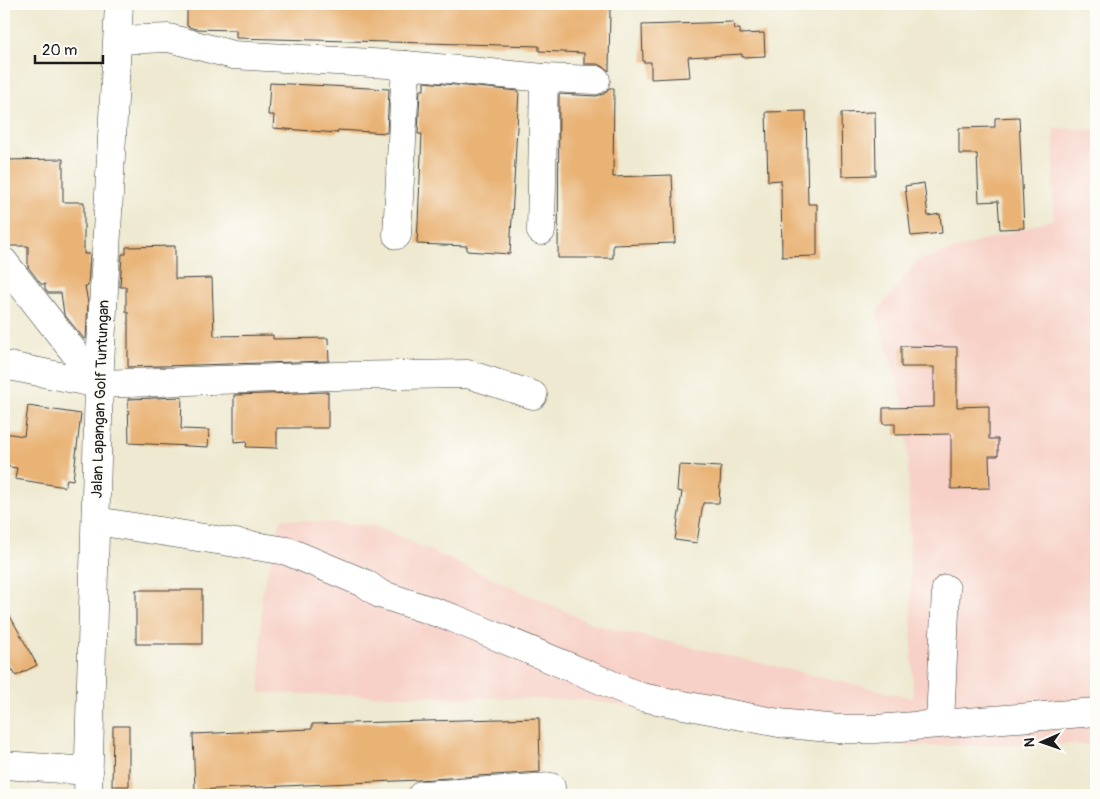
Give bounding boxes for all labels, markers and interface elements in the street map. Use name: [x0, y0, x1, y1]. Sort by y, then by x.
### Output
scale bar: [35, 32, 102, 64]
text: 20 m: [42, 41, 77, 60]
street label: Jalan Lapangan Golf Tuntungan: [88, 299, 113, 499]
north arrow: [1018, 716, 1068, 766]
text: N: [1021, 737, 1038, 747]

